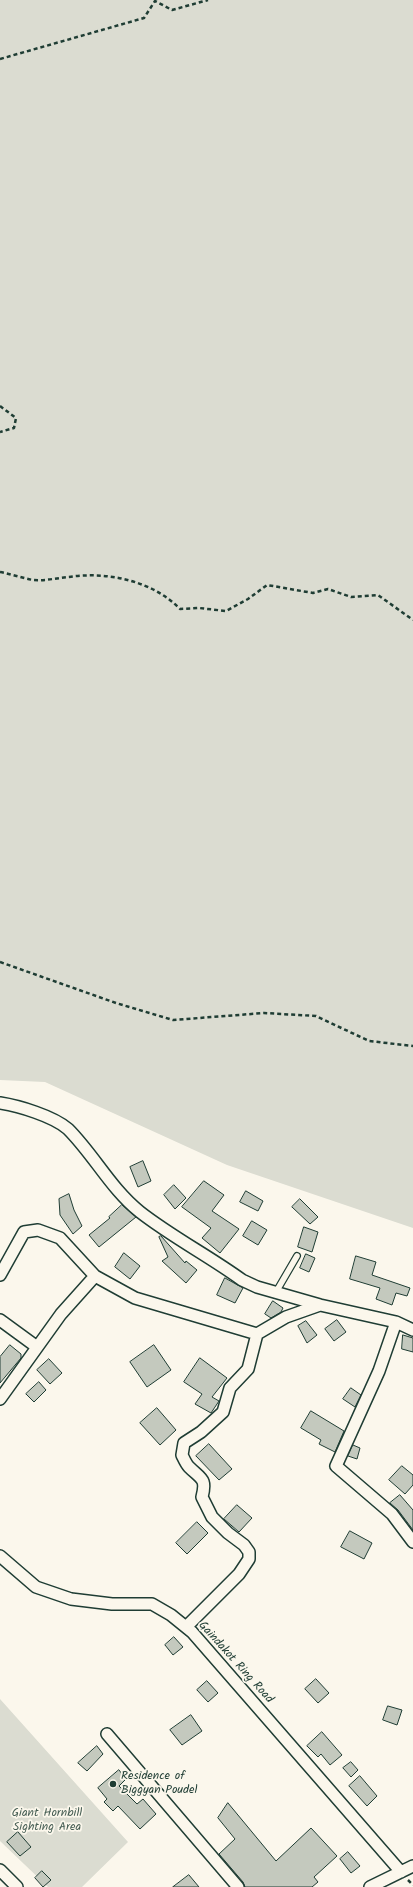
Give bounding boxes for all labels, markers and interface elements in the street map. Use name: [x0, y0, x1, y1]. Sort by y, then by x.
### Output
street label: Gaindakot Ring Road: [194, 1619, 276, 1707]
place label: Residence of Biggyan Poudel: [121, 1770, 197, 1798]
marker: Residence of Biggyan Poudel: [108, 1779, 118, 1789]
park label: Giant Hornbill Sighting Area: [12, 1807, 82, 1835]

